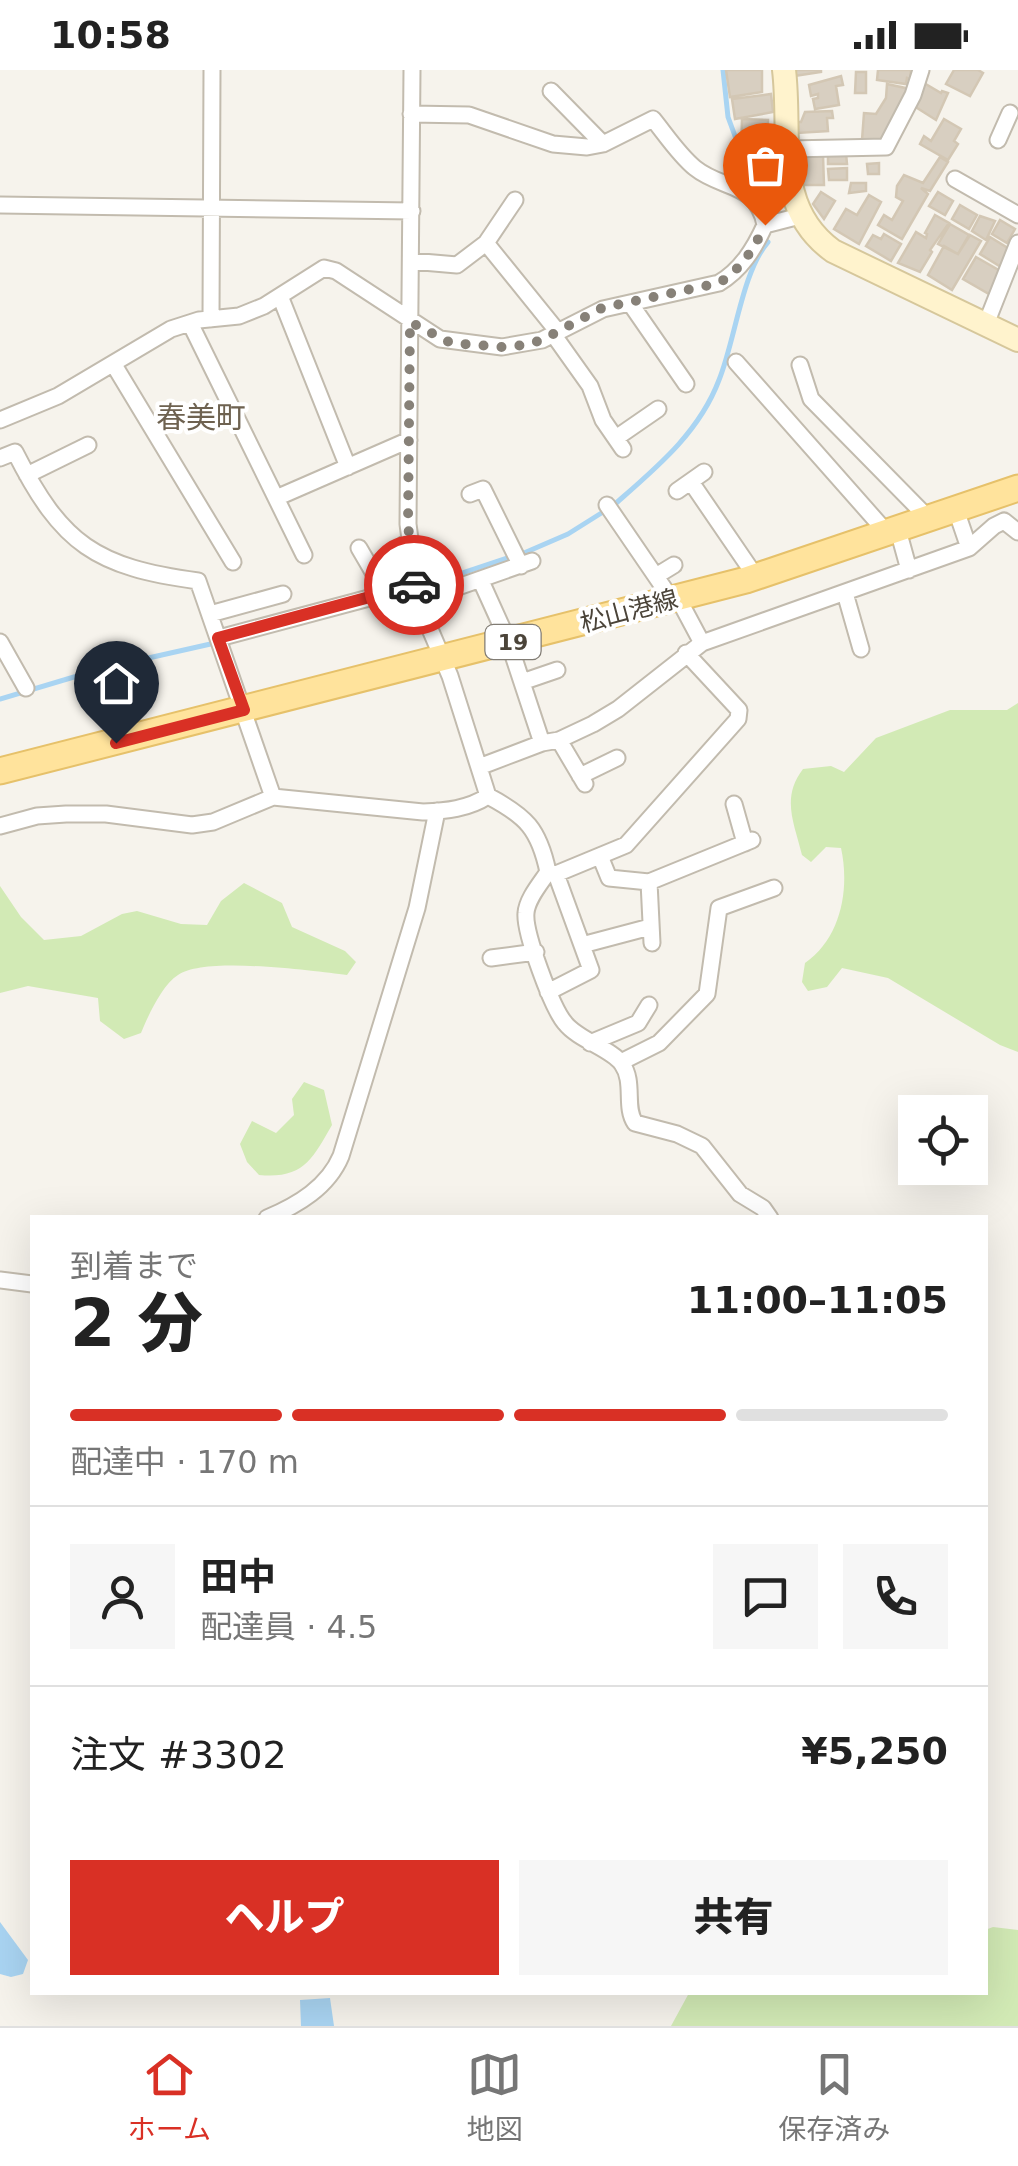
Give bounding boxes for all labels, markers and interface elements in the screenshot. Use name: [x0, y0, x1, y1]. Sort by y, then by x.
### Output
text: 10:58: [50, 13, 171, 57]
pin: [723, 123, 808, 226]
icon: bag: [738, 138, 793, 193]
district label: 春美町: [156, 400, 246, 435]
courier: [364, 535, 464, 635]
icon: car: [387, 558, 442, 613]
street label: 松山港線: [577, 584, 681, 638]
road number: 19: [486, 625, 540, 659]
pin: [74, 641, 159, 744]
icon: home: [89, 656, 144, 711]
map controls: [898, 1095, 988, 1185]
button: locate: [898, 1095, 988, 1185]
text: 到着まで: [70, 1247, 198, 1285]
text: 11:00–11:05: [687, 1278, 948, 1322]
text: 2 分: [70, 1286, 203, 1361]
text: 配達中 · 170 m: [70, 1443, 299, 1481]
button: person: [70, 1544, 175, 1649]
button: chat: [713, 1544, 818, 1649]
button: phone: [843, 1544, 948, 1649]
text: 田中: [200, 1555, 276, 1599]
text: 配達員 · 4.5: [200, 1608, 377, 1646]
text: ¥5,250: [801, 1729, 948, 1773]
text: 注文 #3302: [70, 1733, 287, 1777]
button: ヘルプ: [70, 1860, 499, 1975]
button: 共有: [519, 1860, 948, 1975]
tab: ホーム: [128, 2047, 211, 2147]
tab: 地図: [467, 2047, 523, 2147]
tab: 保存済み: [778, 2047, 890, 2147]

